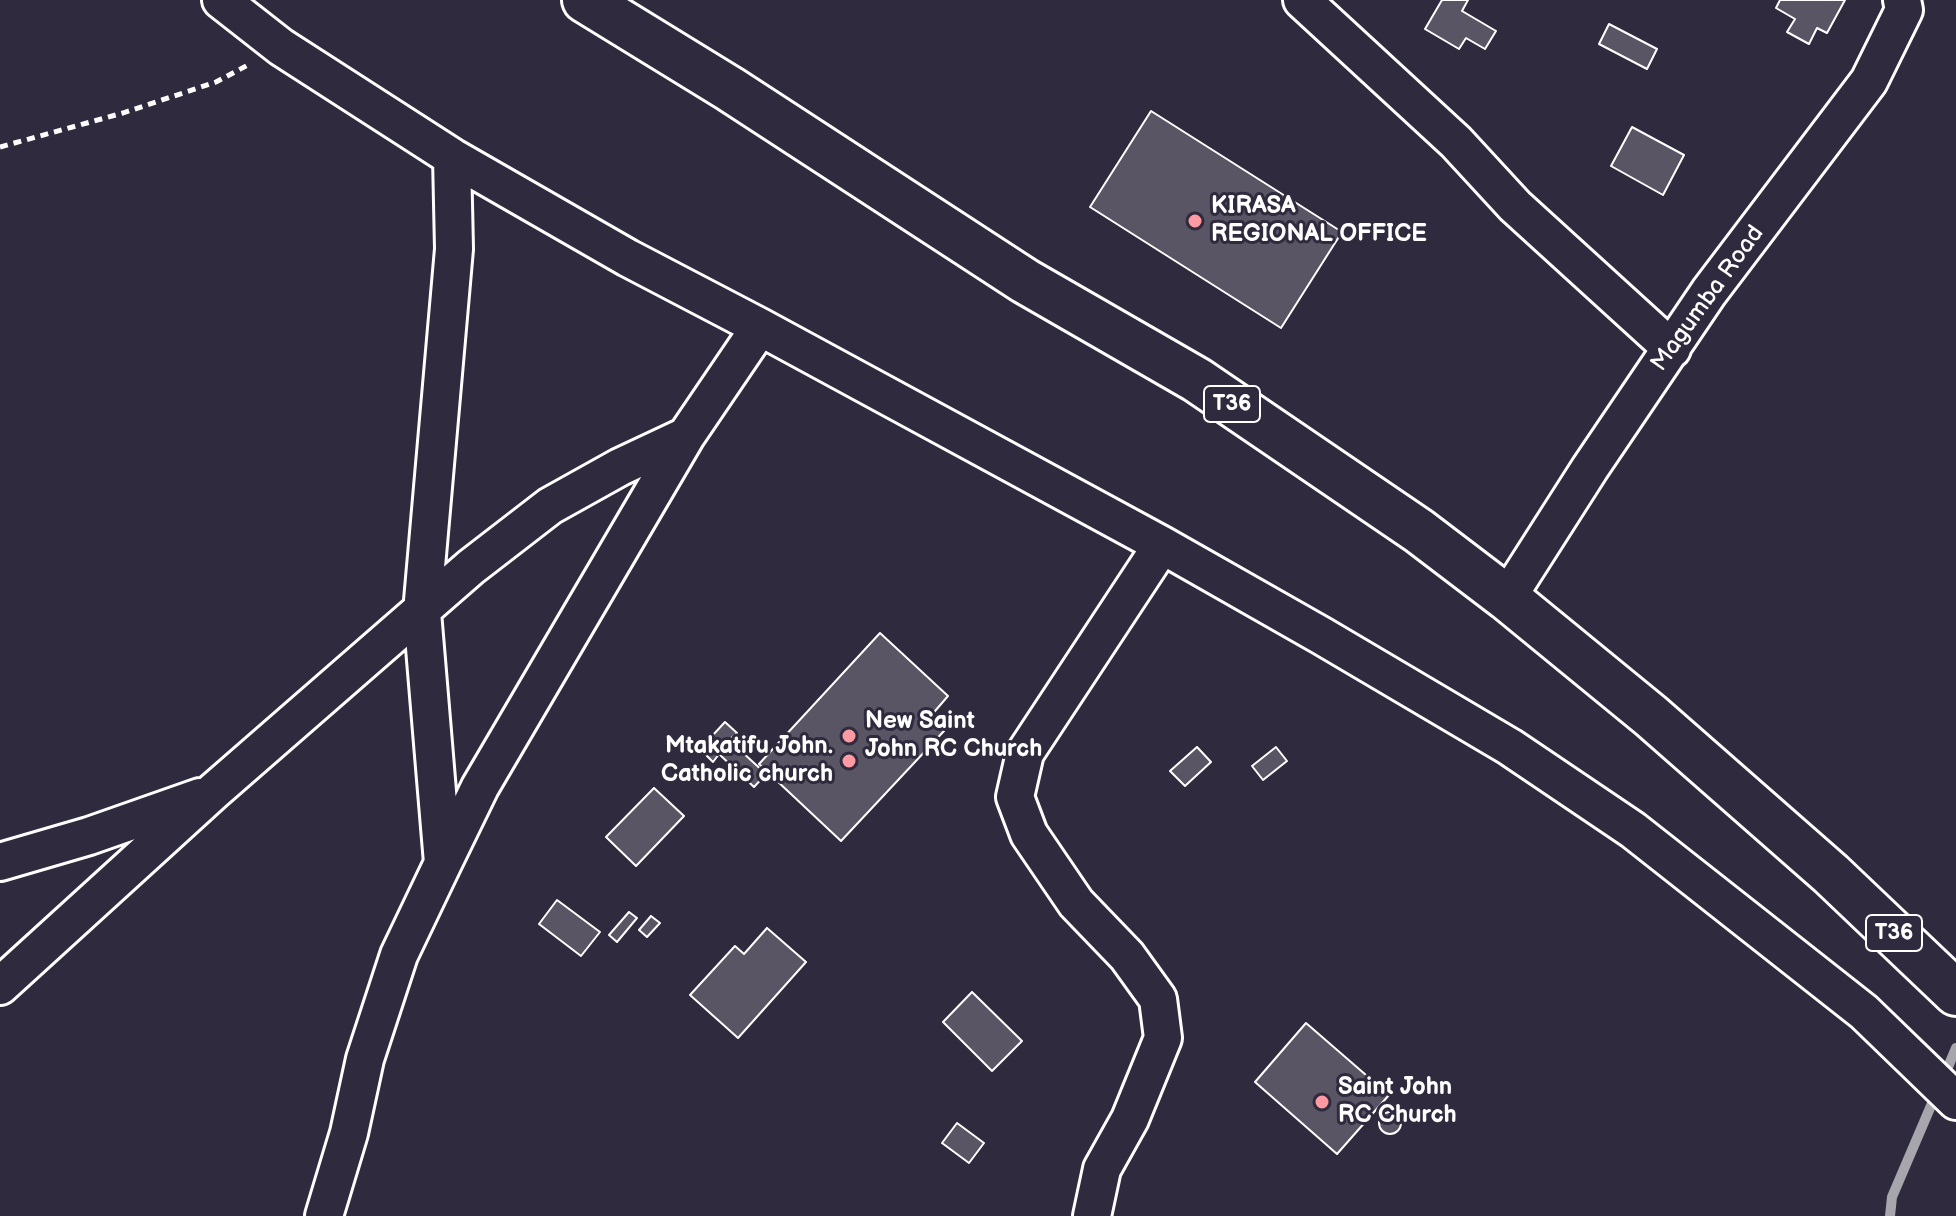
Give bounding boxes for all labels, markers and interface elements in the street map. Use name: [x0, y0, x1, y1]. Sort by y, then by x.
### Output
place label: KIRASA REGIONAL OFFICE: [1211, 193, 1427, 249]
marker: KIRASA REGIONAL OFFICE: [1186, 212, 1204, 230]
street label: Magumba Road: [1645, 220, 1771, 378]
road number: T36: [1204, 386, 1260, 422]
place label: New Saint John RC Church: [865, 708, 1042, 764]
marker: New Saint John RC Church: [840, 727, 858, 745]
place label: Mtakatifu John. Catholic church: [661, 733, 833, 789]
marker: Mtakatifu John. Catholic church: [840, 752, 858, 770]
road number: T36: [1866, 915, 1922, 951]
place label: Saint John RC Church: [1338, 1074, 1457, 1130]
marker: Saint John RC Church: [1313, 1093, 1331, 1111]

